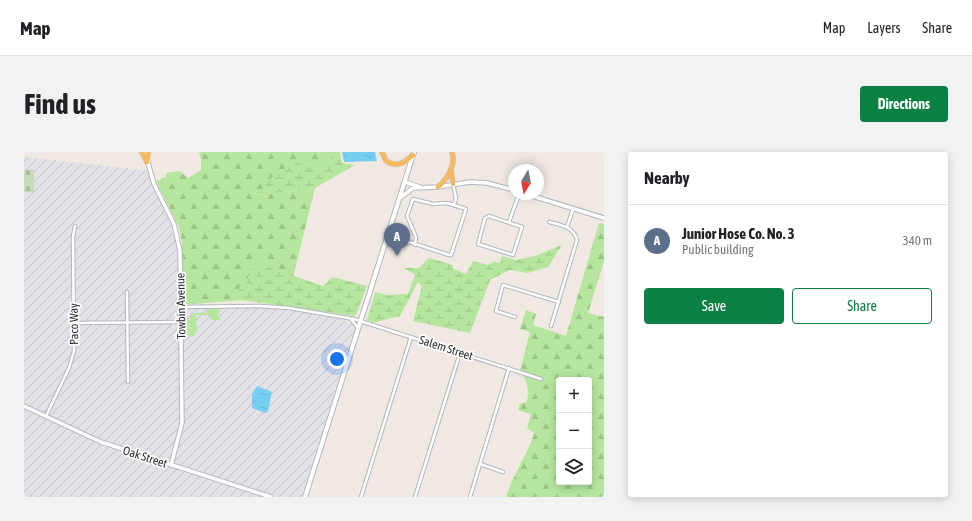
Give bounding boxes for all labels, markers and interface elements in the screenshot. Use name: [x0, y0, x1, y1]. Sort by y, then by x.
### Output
text: Map: [20, 17, 51, 39]
text: Map: [823, 20, 845, 36]
text: Layers: [867, 20, 900, 36]
text: Share: [922, 20, 952, 36]
button: Directions: [860, 86, 948, 122]
text: Find us: [24, 88, 96, 120]
north arrow: [508, 164, 544, 200]
text: Nearby: [644, 168, 690, 188]
pin: A: [384, 223, 410, 256]
text: Junior Hose Co. No. 3: [682, 225, 794, 242]
text: A: [654, 233, 660, 248]
text: 340 m: [903, 233, 932, 248]
text: Public building: [682, 242, 754, 257]
street label: Towbin Avenue: [173, 273, 189, 339]
button: Save: [644, 288, 784, 324]
button: Share: [792, 288, 932, 324]
street label: Paco Way: [67, 303, 81, 345]
street label: Salem Street: [417, 333, 475, 363]
your location: [327, 349, 347, 369]
map controls: [556, 377, 592, 485]
button: +: [556, 377, 592, 413]
button: −: [556, 413, 592, 449]
street label: Oak Street: [121, 443, 169, 471]
button: layers: [556, 449, 592, 485]

